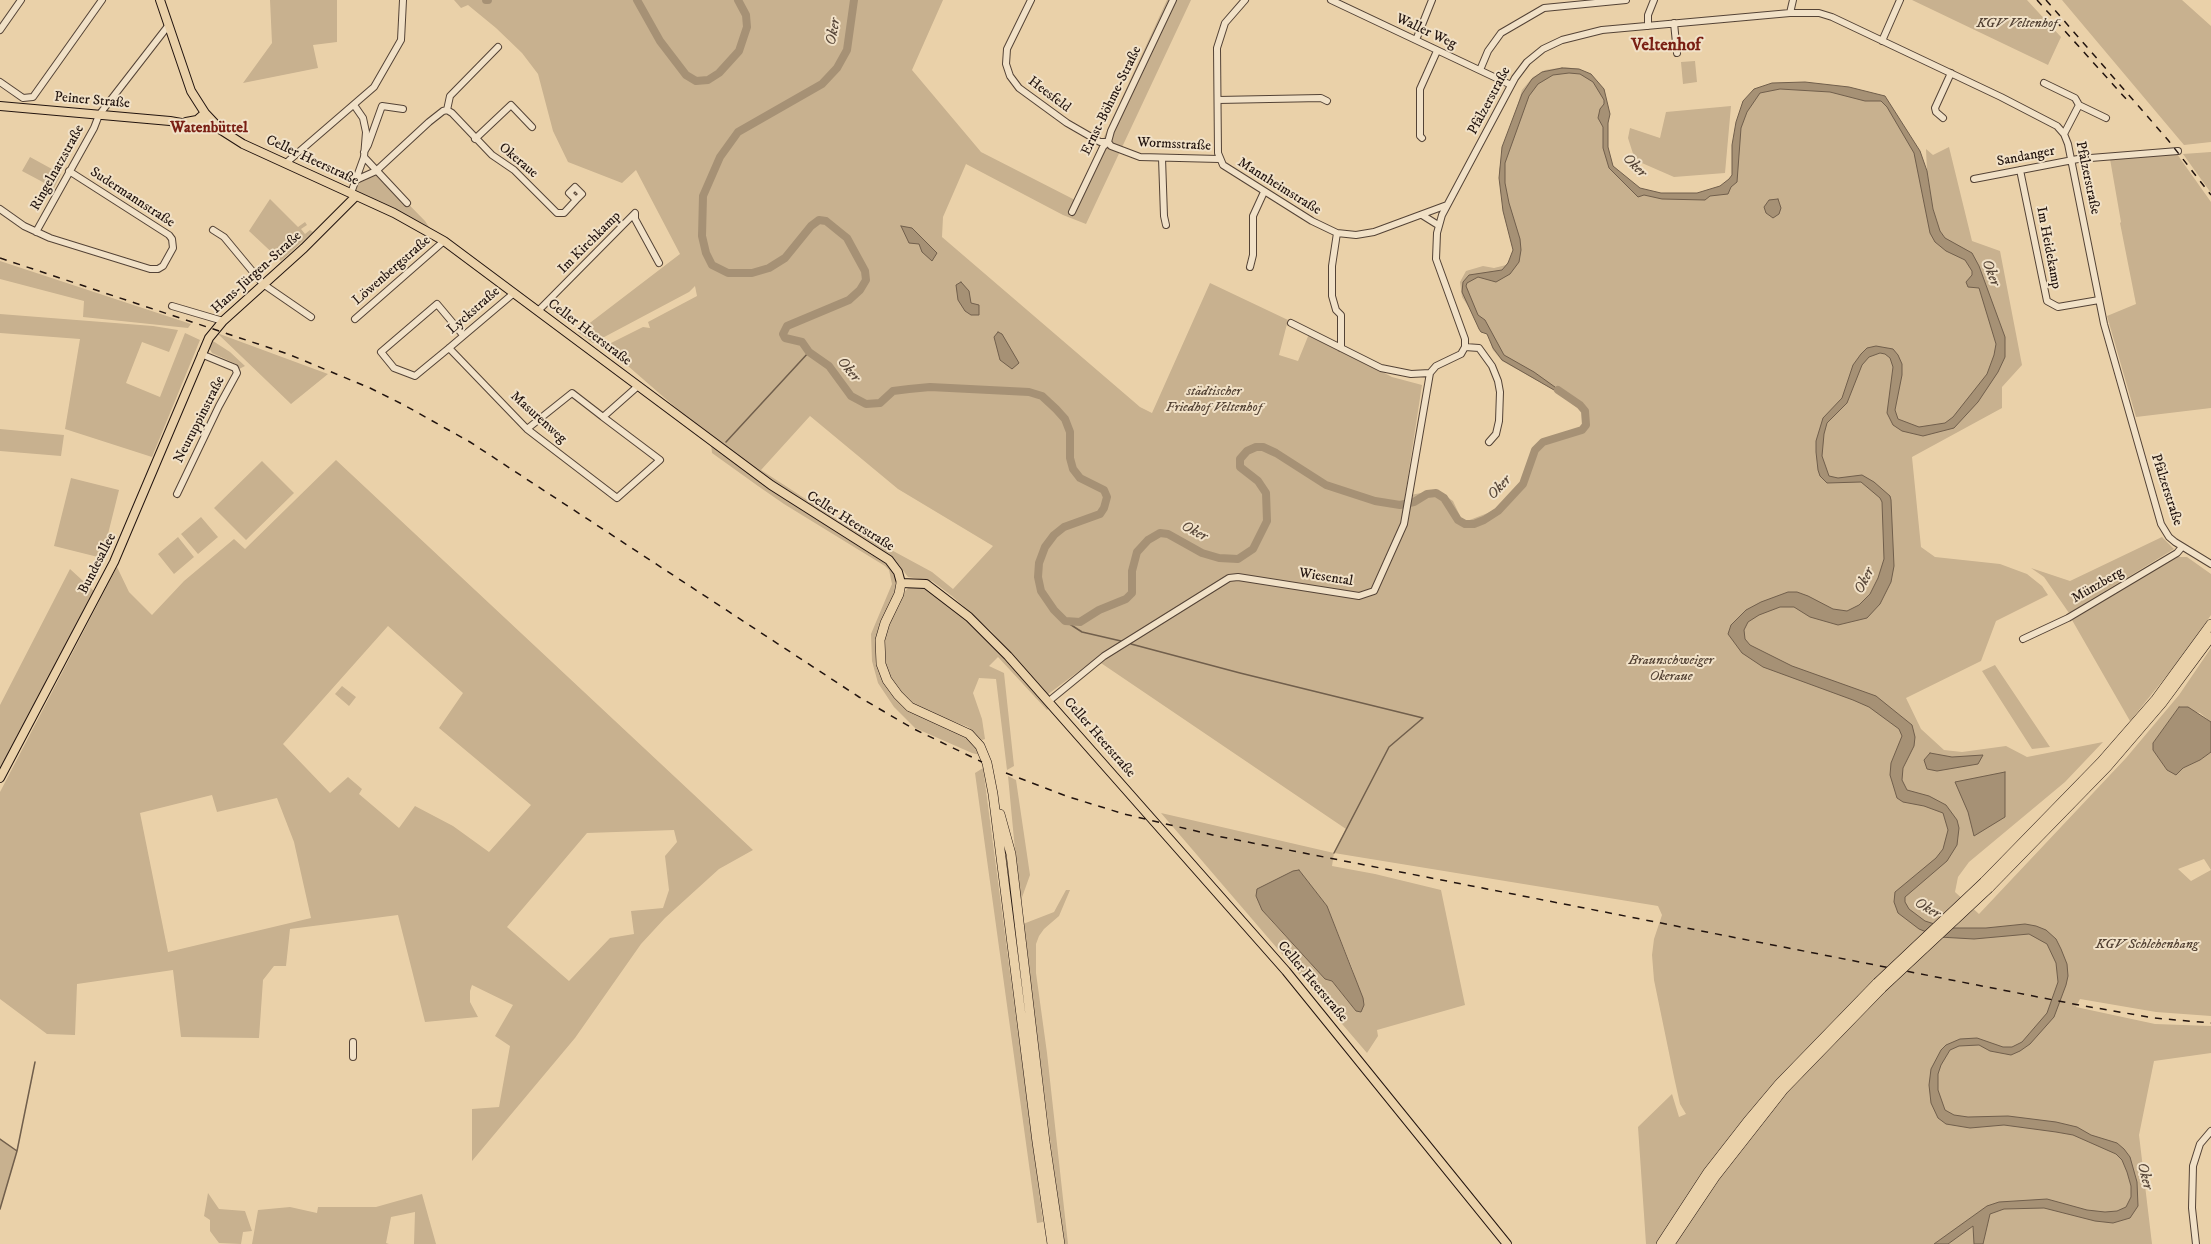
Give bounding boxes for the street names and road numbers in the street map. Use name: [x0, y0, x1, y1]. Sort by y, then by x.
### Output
street label: Waller Weg: [1393, 11, 1459, 53]
street label: Ernst-Böhme-Straße: [1078, 44, 1146, 158]
street label: Pfälzerstraße: [1465, 64, 1515, 138]
street label: Heesfeld: [1024, 73, 1074, 117]
street label: Peiner Straße: [53, 89, 131, 113]
street label: Ringelnatzstraße: [28, 122, 88, 214]
street label: Celler Heerstraße: [263, 132, 361, 190]
street label: Wormsstraße: [1137, 135, 1211, 155]
street label: Okeraue: [495, 140, 541, 182]
street label: Pfälzerstraße: [2071, 140, 2103, 216]
street label: Sandanger: [1996, 143, 2056, 171]
street label: Mannheimstraße: [1234, 155, 1324, 219]
street label: Sudermannstraße: [86, 164, 178, 232]
street label: Im Heidekamp: [2032, 205, 2064, 291]
street label: Im Kirchkamp: [555, 208, 625, 278]
street label: Hans-Jürgen-Straße: [208, 228, 306, 318]
street label: Löwenbergstraße: [350, 233, 434, 309]
street label: Lyckstraße: [444, 284, 504, 338]
street label: Celler Heerstraße: [544, 296, 634, 370]
street label: Neuruppinstraße: [171, 374, 229, 466]
street label: Masurenweg: [506, 388, 570, 448]
street label: Pfälzerstraße: [2147, 452, 2185, 528]
street label: Celler Heerstraße: [803, 488, 897, 556]
street label: Bundesallee: [75, 531, 121, 597]
street label: Münzberg: [2069, 564, 2127, 608]
street label: Wiesental: [1298, 565, 1354, 591]
street label: Celler Heerstraße: [1060, 695, 1138, 781]
street label: Celler Heerstraße: [1273, 938, 1351, 1026]

